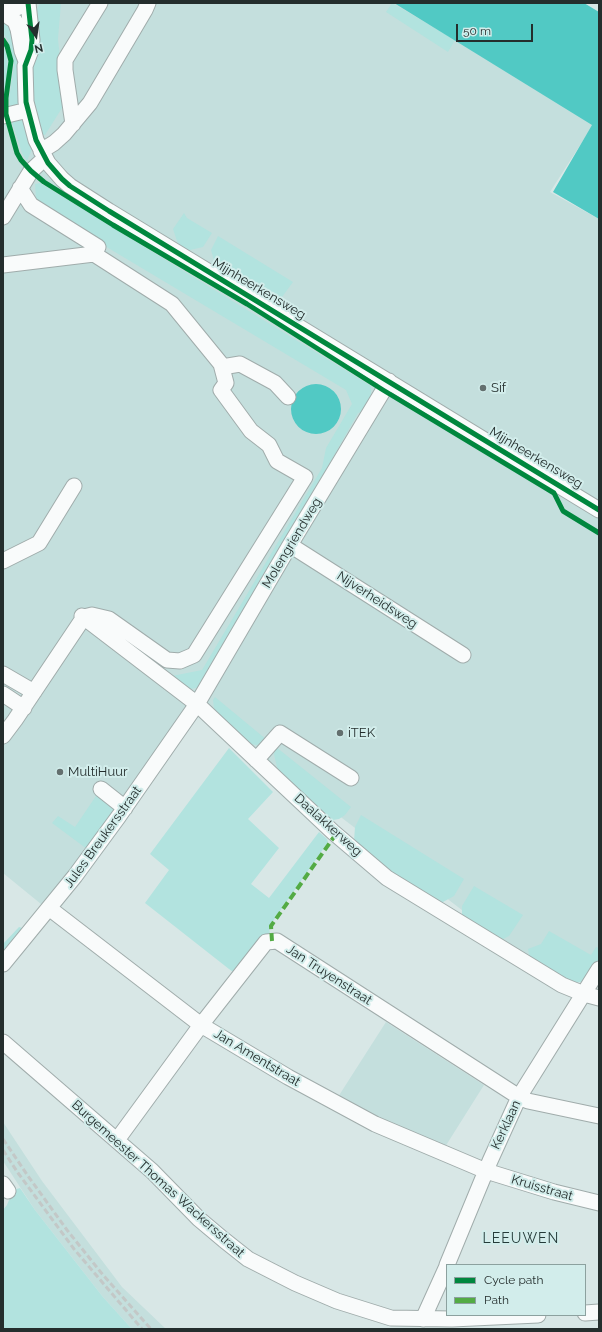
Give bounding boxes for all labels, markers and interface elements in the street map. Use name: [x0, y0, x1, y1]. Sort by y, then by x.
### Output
north arrow: [16, 16, 56, 56]
scale bar: [458, 16, 535, 42]
text: 50 m: [463, 24, 491, 38]
text: N: [33, 41, 44, 55]
street label: Mijnheerkensweg: [210, 255, 308, 323]
place label: Sif: [491, 380, 506, 396]
marker: Sif: [478, 383, 488, 393]
street label: Mijnheerkensweg: [487, 424, 585, 492]
street label: Molengriendweg: [259, 495, 325, 591]
street label: Nijverheidsweg: [334, 568, 420, 632]
place label: iTEK: [348, 725, 375, 741]
marker: iTEK: [335, 728, 345, 738]
place label: MultiHuur: [68, 764, 127, 780]
marker: MultiHuur: [55, 767, 65, 777]
street label: Jules Breukersstraat: [61, 783, 145, 891]
street label: Daalakkerweg: [291, 791, 365, 859]
street label: Jan Truyenstraat: [283, 942, 375, 1008]
street label: Jan Amentstraat: [211, 1026, 303, 1090]
street label: Burgemeester Thomas Wackersstraat: [68, 1097, 248, 1261]
street label: Kerklaan: [488, 1098, 524, 1152]
street label: Kruisstraat: [509, 1172, 575, 1204]
district label: LEEUWEN: [483, 1231, 559, 1247]
legend: [446, 1264, 586, 1316]
text: Cycle path: [484, 1273, 543, 1287]
text: Path: [484, 1293, 509, 1307]

